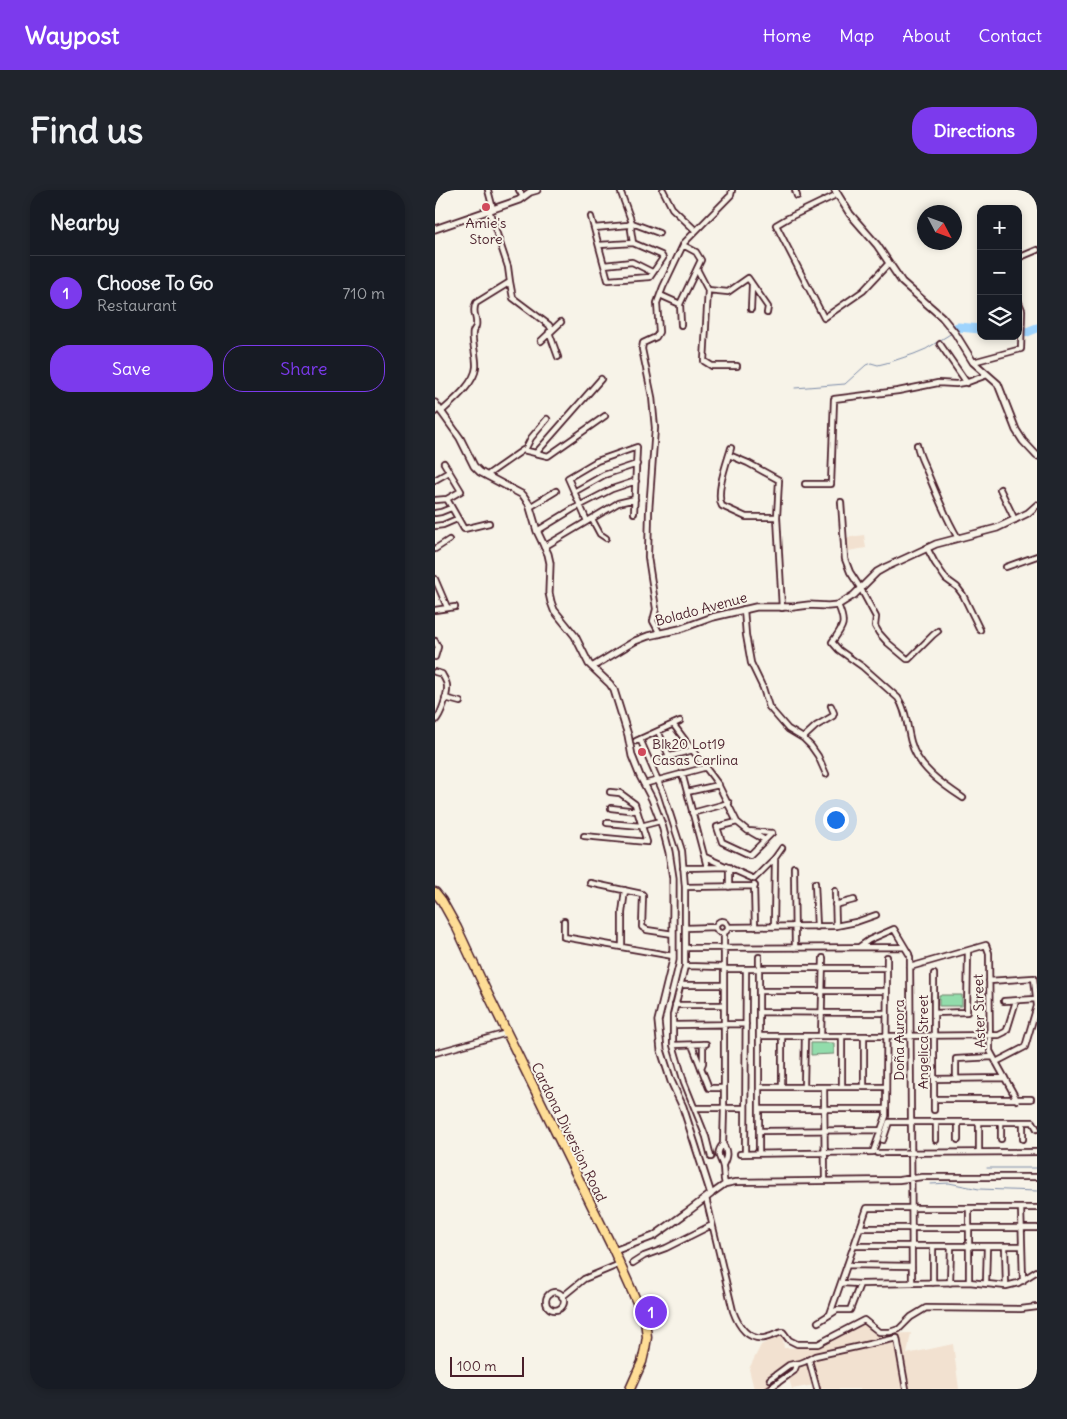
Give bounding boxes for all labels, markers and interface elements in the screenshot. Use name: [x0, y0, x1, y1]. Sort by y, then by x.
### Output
text: Waypost: [25, 20, 119, 50]
text: Home: [763, 24, 811, 47]
text: Map: [839, 24, 874, 47]
text: About: [902, 24, 950, 47]
text: Contact: [978, 24, 1042, 47]
button: Directions: [912, 107, 1037, 154]
text: Find us: [30, 108, 143, 152]
marker: Amie's Store: [480, 201, 492, 213]
north arrow: [917, 205, 962, 250]
map controls: [977, 205, 1022, 340]
button: +: [977, 205, 1022, 250]
text: Nearby: [50, 209, 120, 236]
place label: Amie's Store: [466, 214, 506, 248]
button: −: [977, 250, 1022, 295]
text: Choose To Go: [97, 271, 214, 295]
text: 1: [63, 283, 69, 303]
text: 710 m: [342, 283, 385, 303]
text: Restaurant: [97, 295, 177, 315]
button: layers: [977, 295, 1022, 340]
button: Save: [50, 345, 213, 392]
button: Share: [223, 345, 385, 392]
street label: Bolado Avenue: [653, 588, 749, 630]
place label: Blk20 Lot19 Casas Carlina: [652, 735, 738, 769]
marker: Blk20 Lot19 Casas Carlina: [636, 746, 648, 758]
your location: [823, 807, 849, 833]
street label: Aster Street: [969, 973, 989, 1048]
street label: Angelica Street: [914, 995, 932, 1089]
street label: Doña Aurora: [890, 999, 908, 1081]
street label: Cardona Diversion Road: [527, 1059, 611, 1205]
pin: 1: [635, 1293, 667, 1331]
scale bar: [450, 1354, 524, 1377]
text: 100 m: [457, 1357, 497, 1375]

